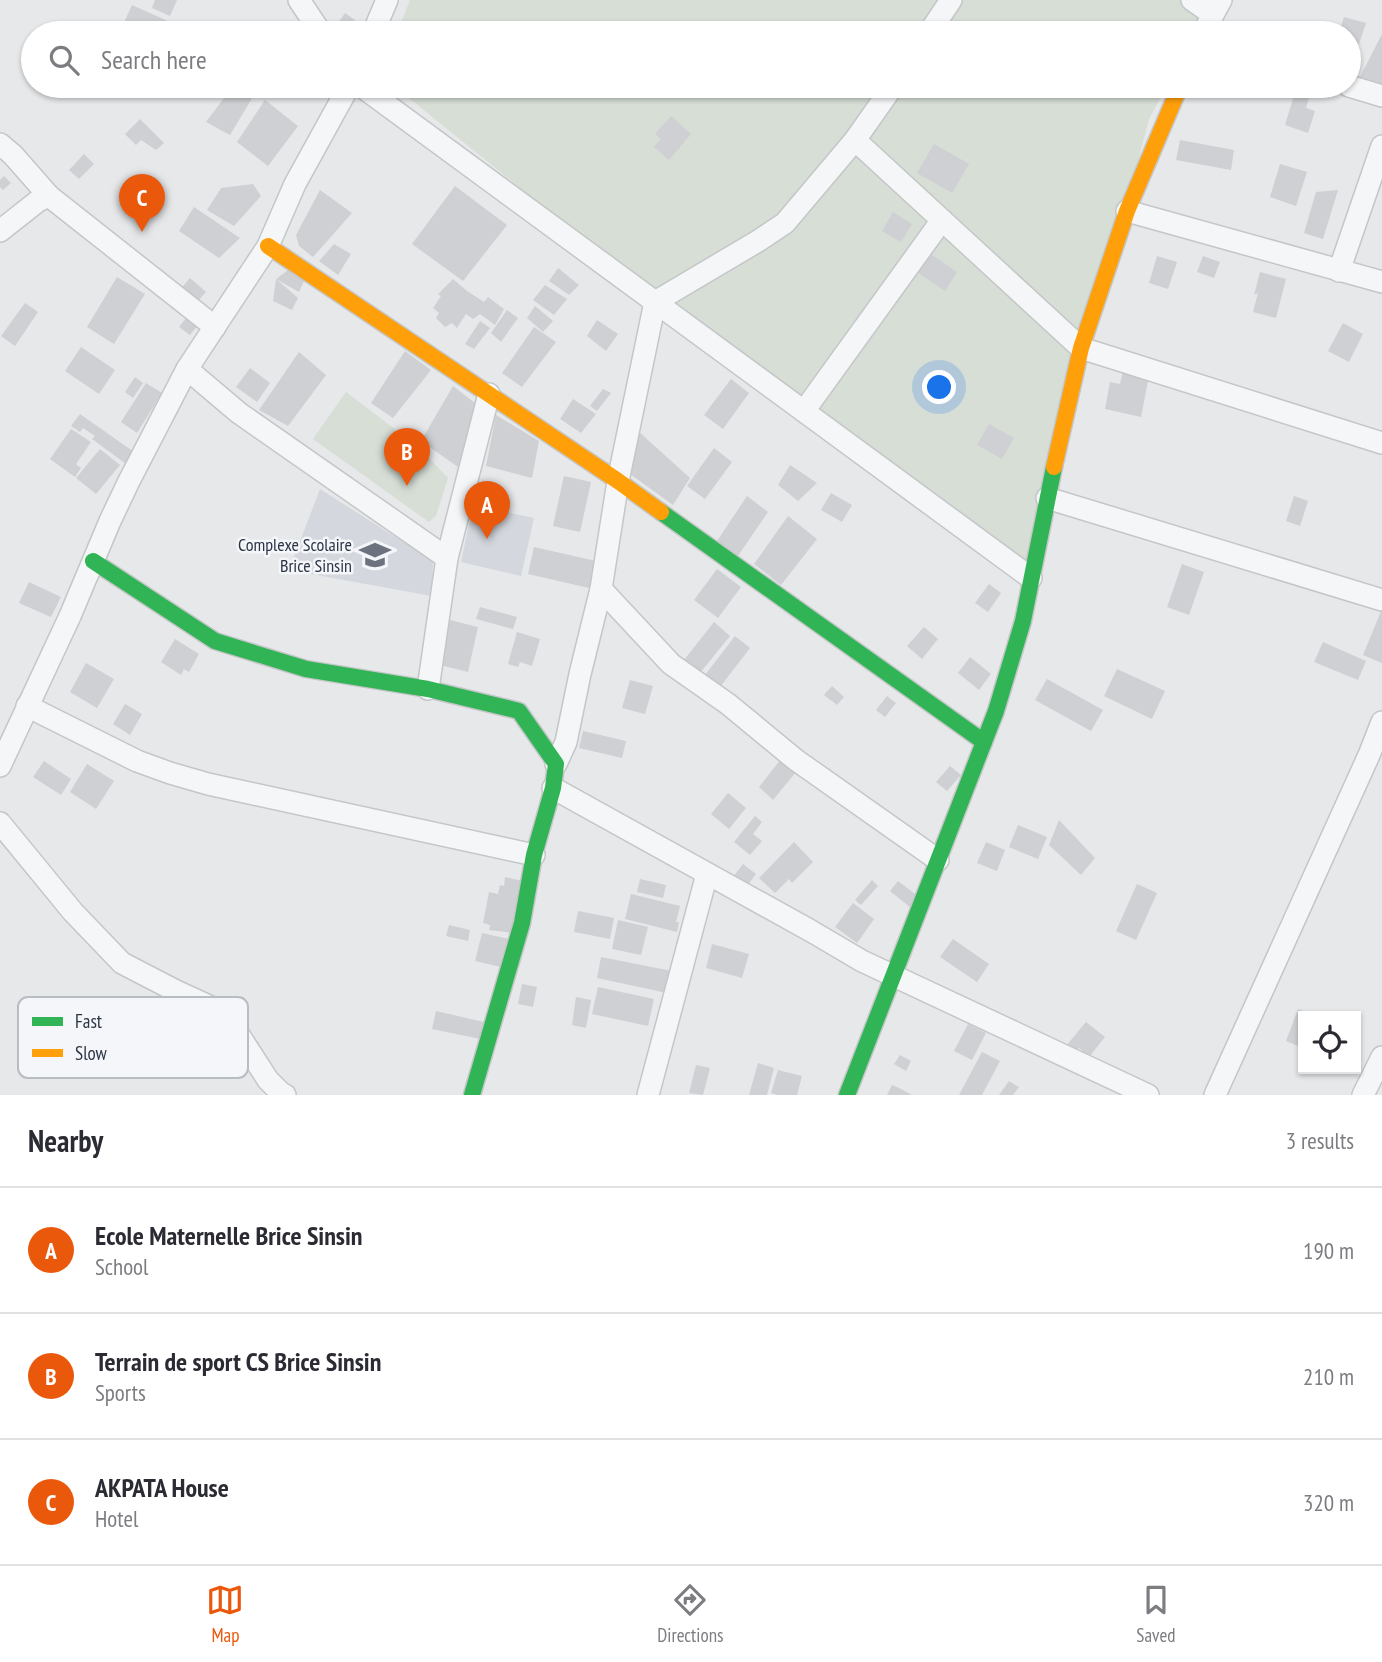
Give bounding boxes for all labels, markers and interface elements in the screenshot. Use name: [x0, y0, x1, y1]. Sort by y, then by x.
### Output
search box: [21, 21, 1361, 98]
icon: search: [45, 41, 83, 79]
text: Search here: [101, 43, 207, 76]
pin: C: [119, 174, 165, 232]
your location: [922, 370, 956, 404]
pin: B: [384, 428, 430, 486]
pin: A: [464, 481, 510, 539]
place label: Complexe Scolaire Brice Sinsin: [238, 533, 352, 577]
school or university icon: Complexe Scolaire Brice Sinsin: [358, 538, 392, 572]
legend: [18, 997, 248, 1078]
text: Fast: [75, 1009, 103, 1033]
map controls: [1298, 1011, 1361, 1074]
button: locate: [1298, 1011, 1361, 1074]
text: Slow: [75, 1041, 108, 1065]
text: Nearby: [28, 1121, 103, 1160]
text: 3 results: [1286, 1126, 1354, 1155]
text: Ecole Maternelle Brice Sinsin: [95, 1219, 363, 1252]
text: A: [45, 1236, 57, 1265]
text: 190 m: [1303, 1236, 1354, 1265]
text: School: [95, 1252, 148, 1281]
text: Terrain de sport CS Brice Sinsin: [95, 1345, 381, 1378]
text: B: [45, 1362, 57, 1391]
text: 210 m: [1303, 1362, 1354, 1391]
text: Sports: [95, 1378, 146, 1407]
text: AKPATA House: [95, 1471, 229, 1504]
text: C: [46, 1488, 56, 1517]
text: 320 m: [1303, 1488, 1354, 1517]
text: Hotel: [95, 1504, 138, 1533]
tab: Map: [206, 1581, 244, 1647]
tab: Directions: [657, 1581, 723, 1647]
tab: Saved: [1136, 1581, 1176, 1647]

